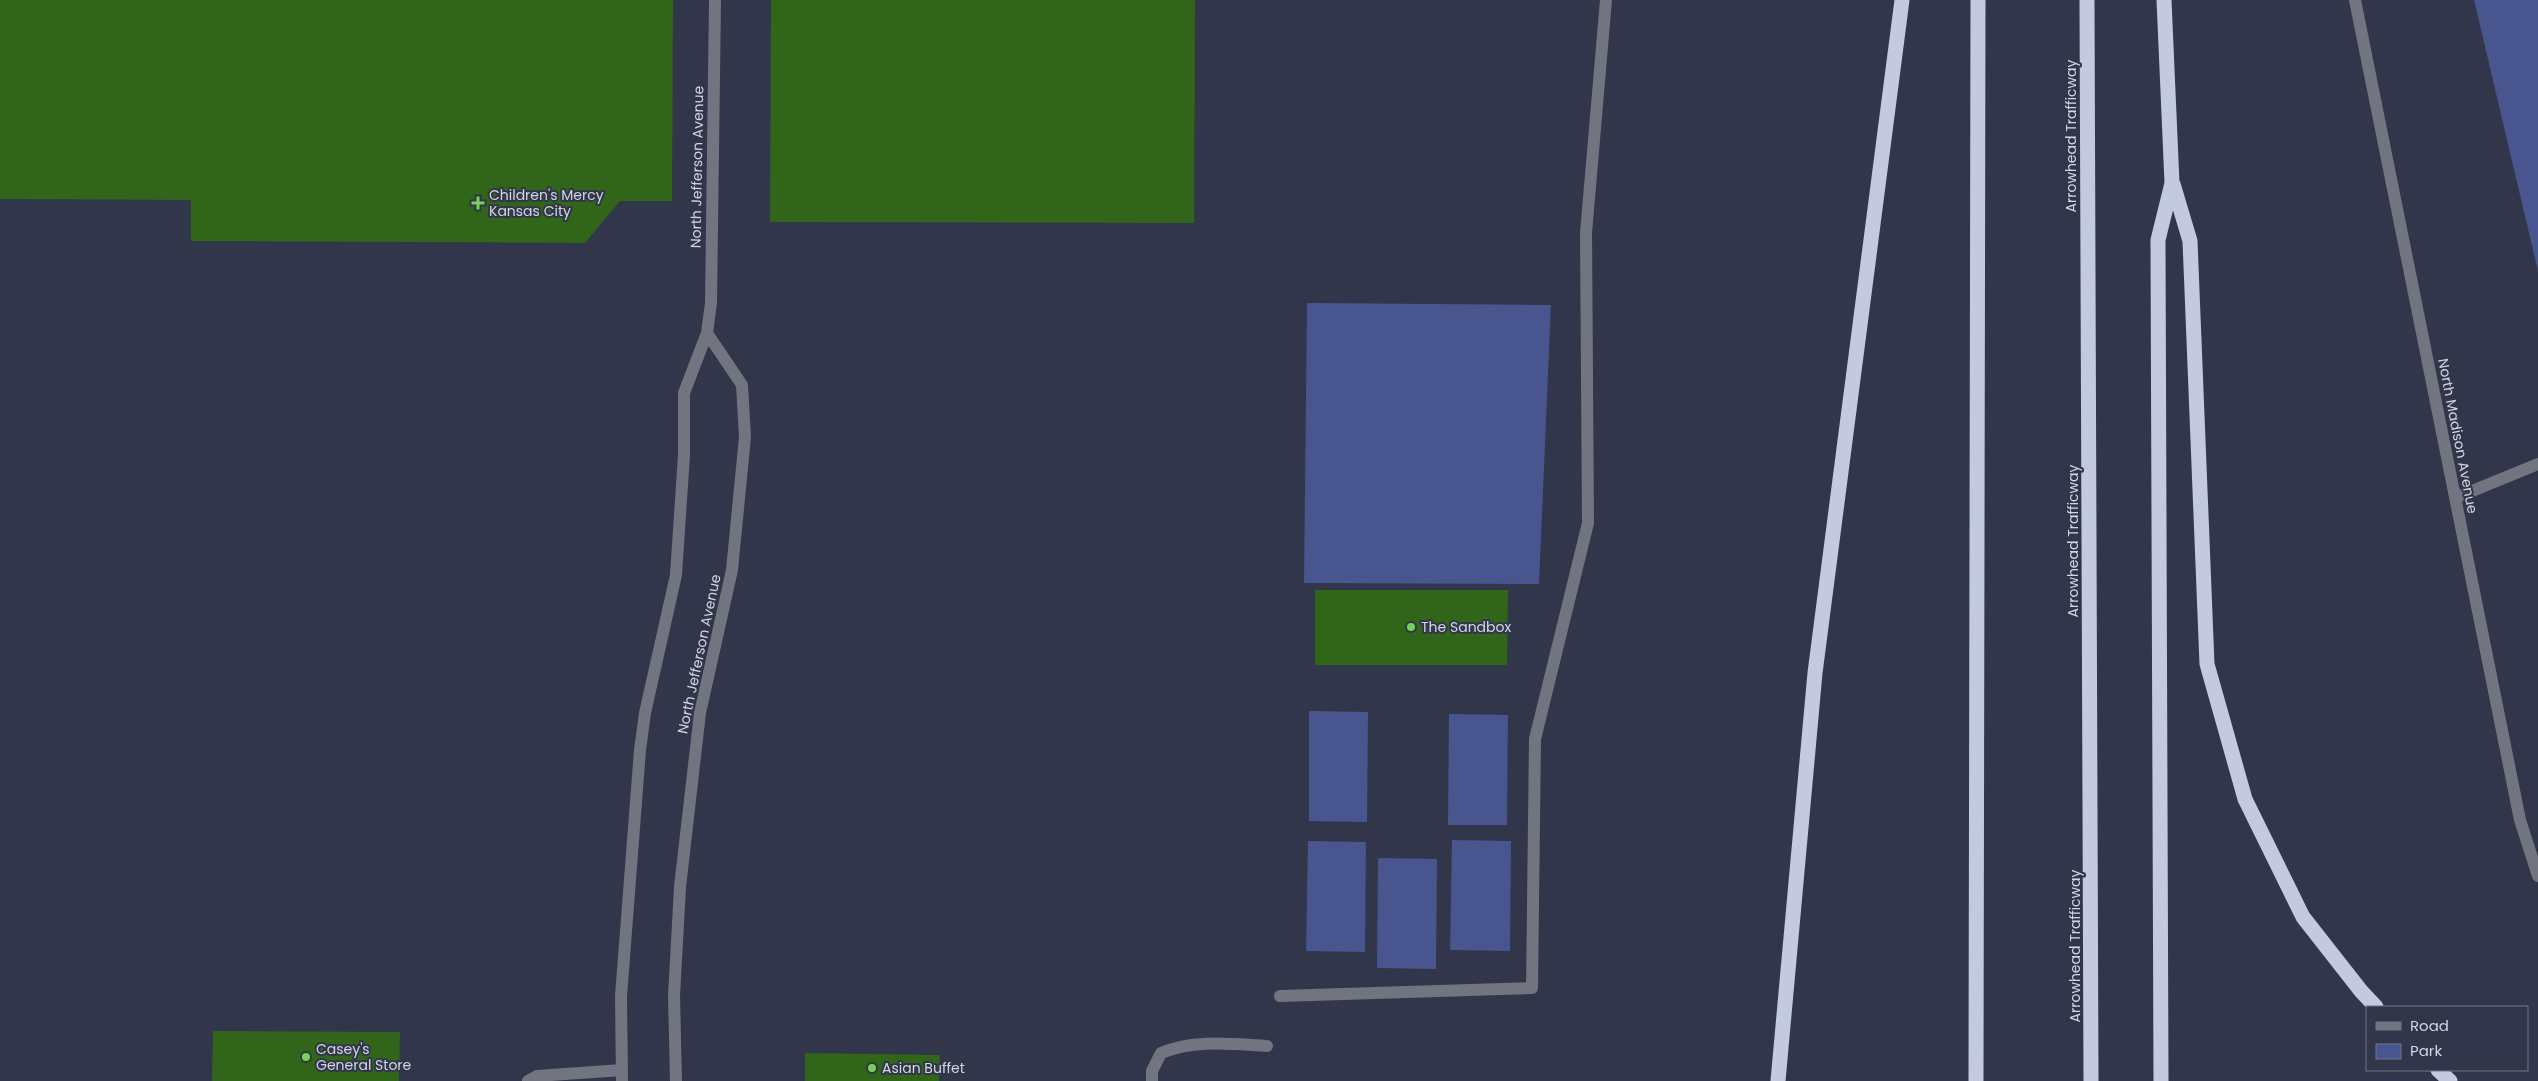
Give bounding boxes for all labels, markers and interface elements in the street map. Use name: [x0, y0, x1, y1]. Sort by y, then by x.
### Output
street label: Arrowhead Trafficway: [2061, 59, 2081, 212]
street label: North Jefferson Avenue: [686, 85, 708, 248]
place label: Children's Mercy Kansas City: [489, 185, 604, 221]
marker: Children's Mercy Kansas City: [471, 196, 485, 210]
street label: North Madison Avenue: [2433, 357, 2483, 516]
street label: Arrowhead Trafficway: [2063, 464, 2083, 617]
street label: North Jefferson Avenue: [672, 572, 726, 736]
place label: The Sandbox: [1421, 617, 1511, 637]
marker: The Sandbox: [1405, 621, 1417, 633]
street label: Arrowhead Trafficway: [2065, 869, 2085, 1022]
legend: [2366, 1006, 2528, 1071]
text: Road: [2410, 1015, 2449, 1036]
place label: Casey's General Store: [316, 1039, 412, 1075]
text: Park: [2410, 1040, 2442, 1061]
marker: Casey's General Store: [300, 1051, 312, 1063]
place label: Asian Buffet: [882, 1058, 965, 1078]
marker: Asian Buffet: [866, 1062, 878, 1074]

